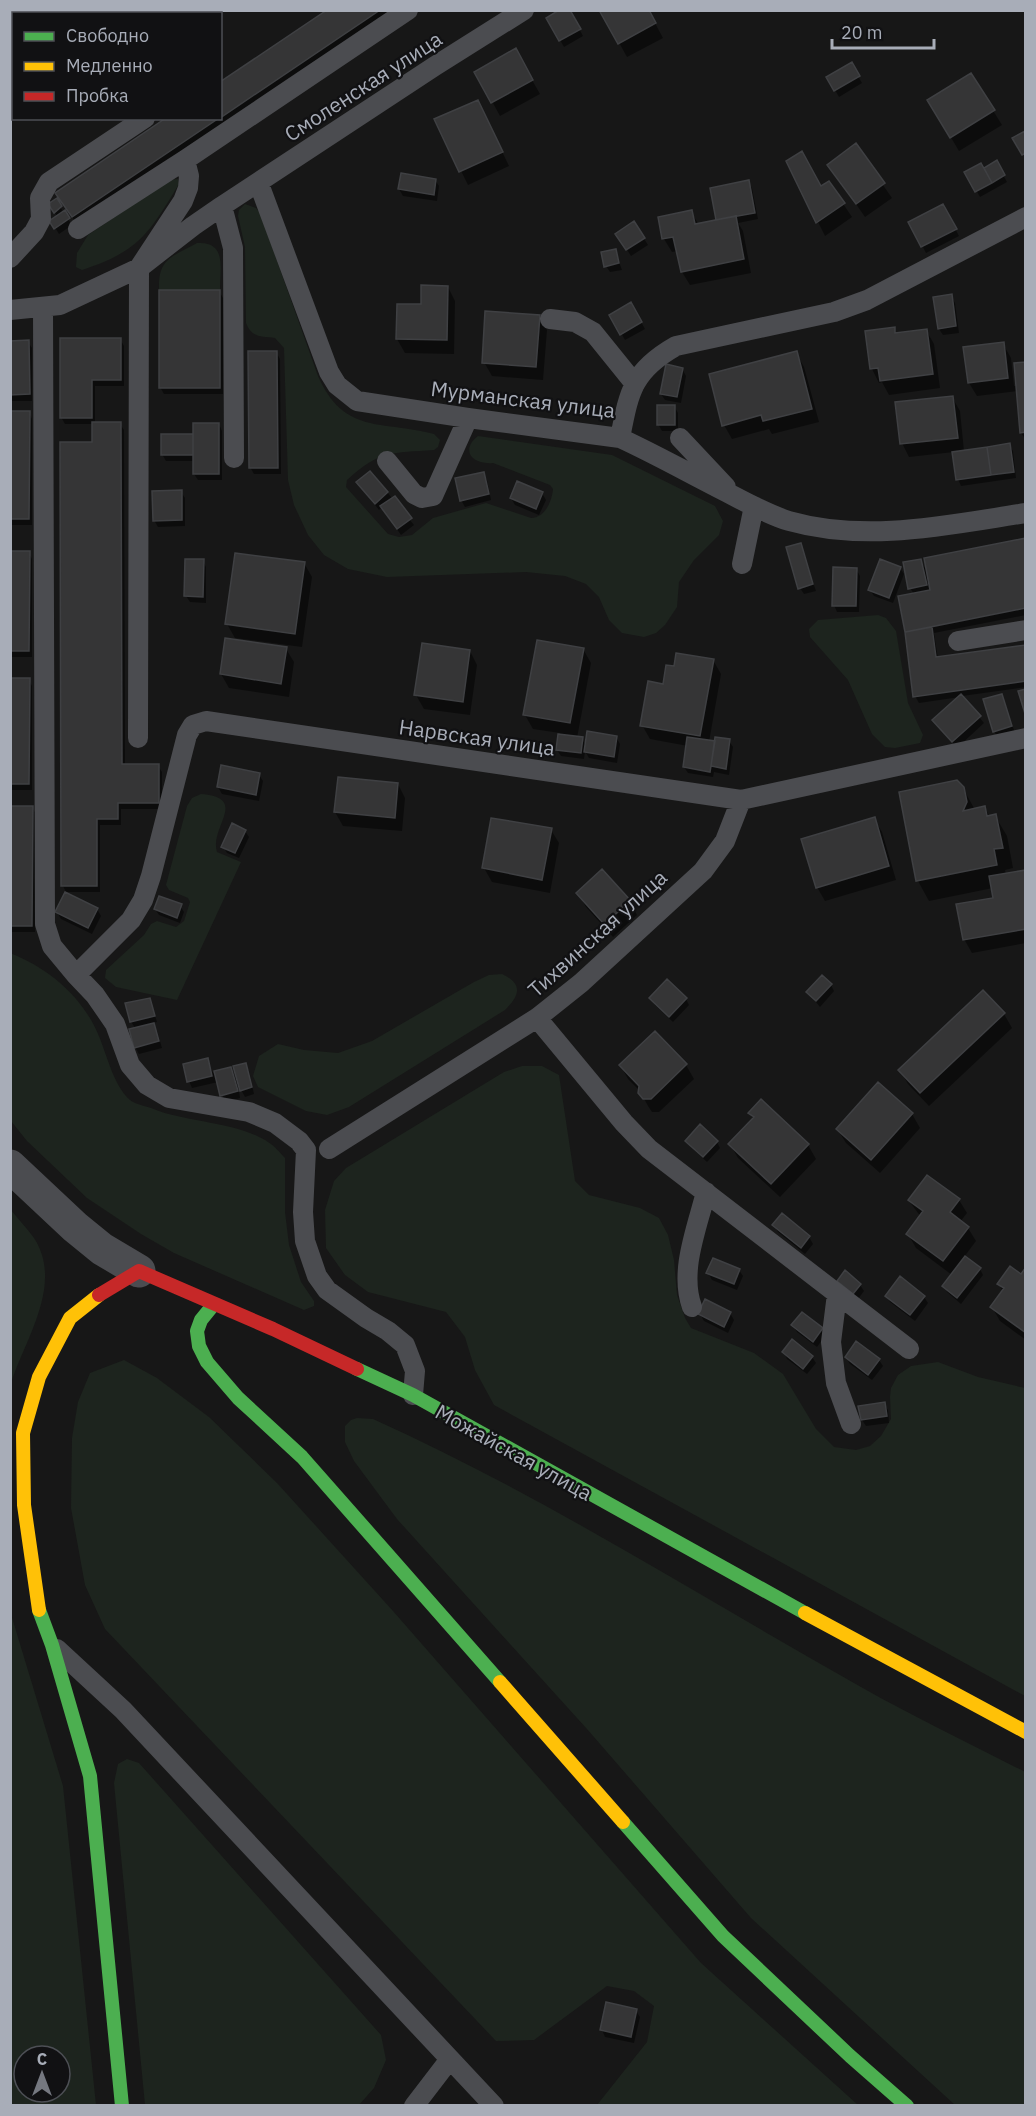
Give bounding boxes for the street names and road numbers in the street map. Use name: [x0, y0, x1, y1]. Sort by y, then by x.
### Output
street label: Смоленская улица: [279, 25, 447, 147]
street label: Мурманская улица: [429, 374, 617, 424]
street label: Нарвская улица: [397, 712, 557, 762]
street label: Тихвинская улица: [522, 863, 672, 1003]
street label: Можайская улица: [430, 1397, 598, 1507]

